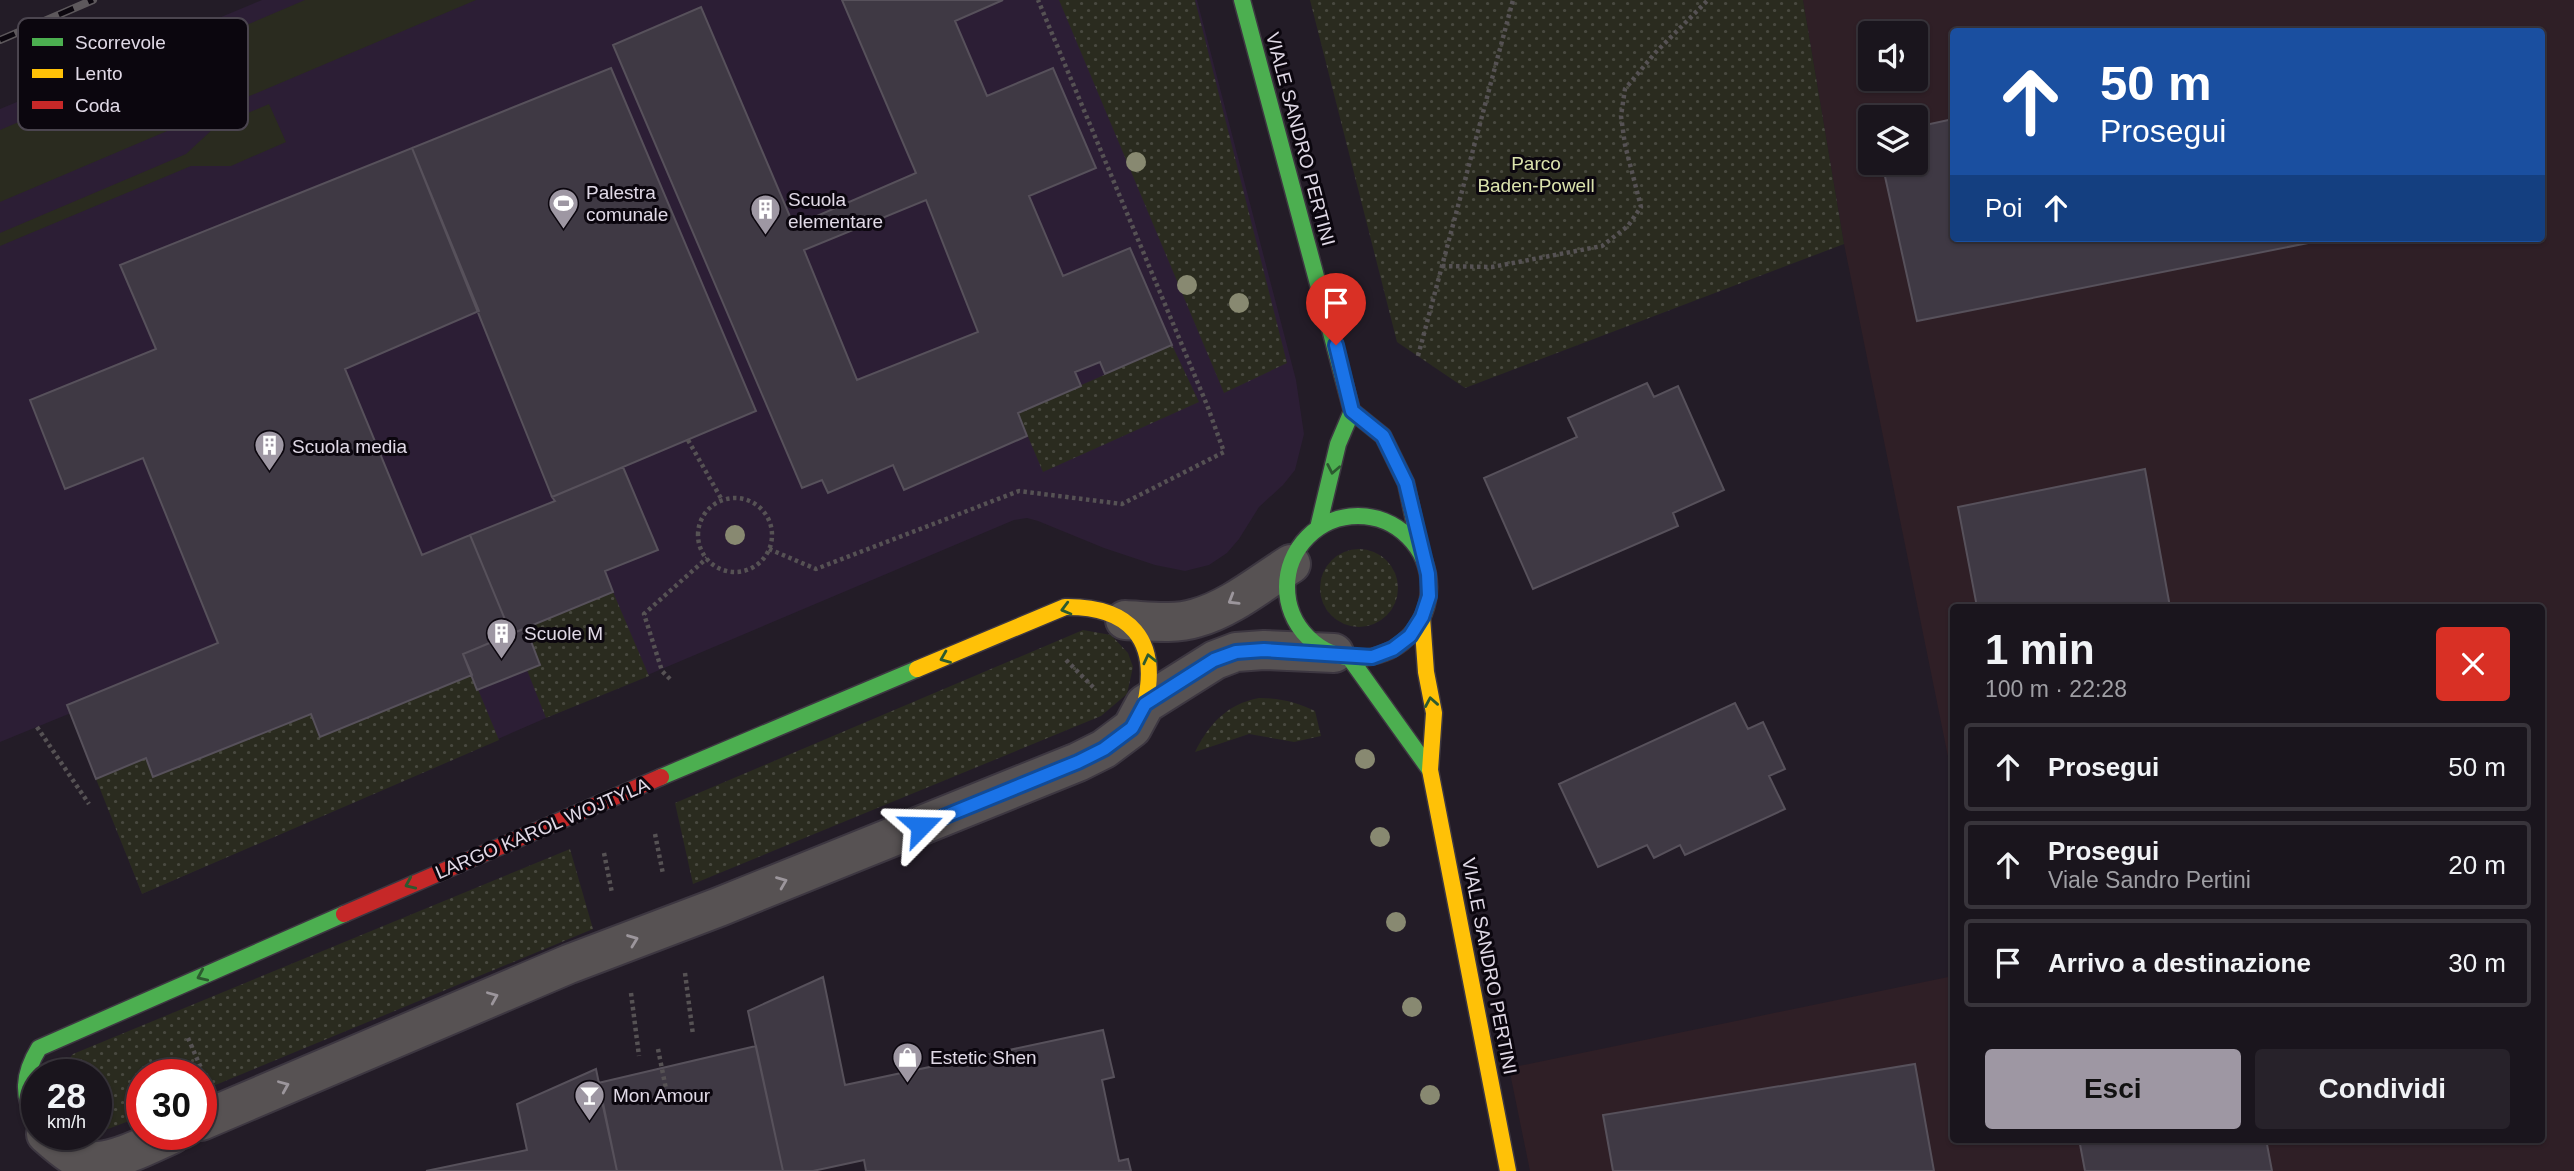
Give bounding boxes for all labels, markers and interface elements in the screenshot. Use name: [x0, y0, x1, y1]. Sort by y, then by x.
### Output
legend: [18, 18, 248, 130]
map controls: [1858, 21, 1928, 175]
button: sound: [1858, 21, 1928, 91]
street label: VIALE SANDRO PERTINI: [1262, 30, 1339, 248]
text: Scorrevole: [75, 32, 166, 53]
icon: ahead: [1985, 56, 2076, 147]
text: 50 m: [2100, 56, 2212, 110]
text: Lento: [75, 63, 123, 84]
text: Coda: [75, 95, 121, 116]
button: layers: [1858, 105, 1928, 175]
text: Prosegui: [2100, 113, 2226, 149]
park label: Parco Baden-Powell: [1477, 153, 1595, 196]
place label: Palestra comunale: [586, 182, 668, 225]
sports icon: Palestra comunale: [546, 186, 580, 230]
place label: Scuola elementare: [788, 189, 883, 232]
icon: ahead: [2037, 189, 2075, 227]
building icon: Scuola elementare: [748, 193, 782, 237]
text: Poi: [1985, 193, 2023, 223]
pin: [1306, 273, 1366, 345]
icon: arrive: [1317, 284, 1355, 322]
building icon: Scuola media: [252, 429, 286, 473]
place label: Scuola media: [292, 436, 408, 457]
one-way arrow: [1326, 463, 1341, 474]
one-way arrow: [1228, 592, 1241, 605]
one-way arrow: [1060, 600, 1072, 615]
building icon: Scuole M: [484, 616, 518, 660]
place label: Scuole M: [524, 623, 603, 644]
text: 1 min: [1985, 626, 2095, 673]
button: close: [2436, 627, 2510, 701]
one-way arrow: [939, 650, 952, 664]
one-way arrow: [1142, 653, 1157, 665]
text: 100 m · 22:28: [1985, 676, 2127, 702]
one-way arrow: [1424, 696, 1439, 708]
icon: ahead: [1989, 748, 2027, 786]
text: Prosegui: [2048, 752, 2159, 782]
text: 50 m: [2448, 752, 2506, 782]
street label: LARGO KAROL WOJTYLA: [432, 774, 653, 883]
position arrow: [884, 789, 958, 863]
text: Prosegui: [2048, 836, 2159, 866]
icon: ahead: [1989, 846, 2027, 884]
text: 20 m: [2448, 850, 2506, 880]
street label: VIALE SANDRO PERTINI: [1458, 856, 1521, 1076]
text: Viale Sandro Pertini: [2048, 867, 2251, 893]
one-way arrow: [405, 876, 417, 890]
one-way arrow: [775, 876, 787, 890]
one-way arrow: [626, 935, 638, 949]
icon: arrive: [1989, 944, 2027, 982]
text: Arrivo a destinazione: [2048, 948, 2311, 978]
text: 30 m: [2448, 948, 2506, 978]
one-way arrow: [197, 968, 209, 982]
one-way arrow: [486, 991, 498, 1005]
shop icon: Estetic Shen: [890, 1040, 924, 1084]
place label: Estetic Shen: [930, 1047, 1037, 1068]
button: Esci: [1985, 1049, 2241, 1129]
button: Condividi: [2255, 1049, 2510, 1129]
speed limit sign: 30: [126, 1059, 217, 1150]
text: 28: [47, 1076, 86, 1115]
bar icon: Mon Amour: [573, 1078, 607, 1122]
one-way arrow: [277, 1080, 289, 1094]
place label: Mon Amour: [613, 1085, 711, 1106]
text: km/h: [47, 1112, 86, 1132]

